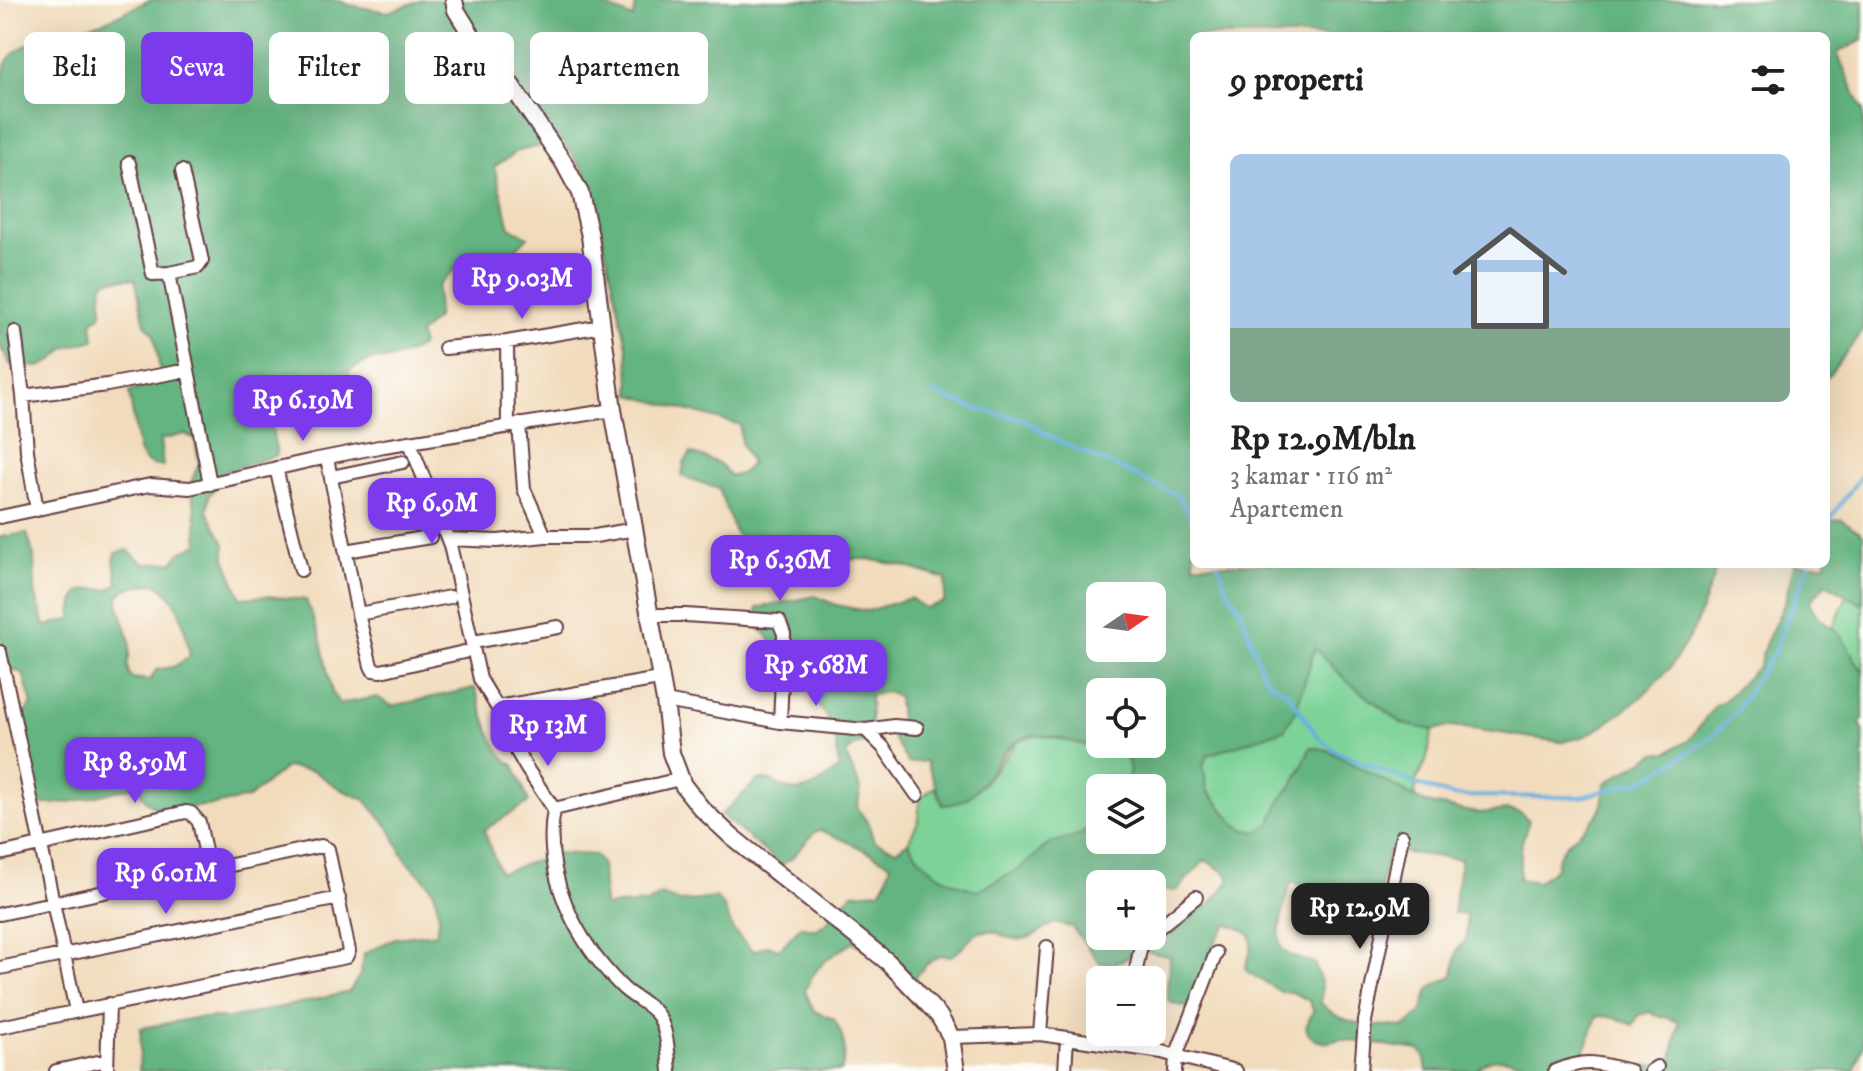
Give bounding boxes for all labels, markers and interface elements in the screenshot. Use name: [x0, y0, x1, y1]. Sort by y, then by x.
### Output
chip: Beli: [24, 32, 125, 104]
chip: Sewa: [141, 32, 253, 104]
chip: Filter: [269, 32, 389, 104]
chip: Baru: [405, 32, 514, 104]
chip: Apartemen: [530, 32, 708, 104]
icon: filters: [1746, 58, 1790, 102]
text: 9 properti: [1230, 59, 1364, 101]
icon: home: [1438, 206, 1582, 350]
pin: Rp 9.03M: [439, 253, 605, 321]
text: Rp 9.03M: [471, 262, 573, 295]
pin: Rp 6.19M: [220, 375, 386, 443]
text: Rp 6.19M: [252, 384, 354, 417]
text: Rp 12.9M/bln: [1230, 418, 1416, 460]
text: 3 kamar · 116 m²: [1230, 460, 1392, 493]
pin: Rp 6.9M: [358, 478, 506, 546]
text: Rp 6.9M: [386, 487, 478, 520]
text: Apartemen: [1230, 493, 1343, 526]
pin: Rp 6.36M: [697, 535, 863, 603]
text: Rp 6.36M: [729, 544, 831, 577]
north arrow: [1086, 582, 1166, 662]
map controls: [1086, 582, 1166, 1046]
pin: Rp 5.68M: [733, 640, 899, 708]
text: Rp 5.68M: [764, 649, 868, 682]
button: locate: [1086, 678, 1166, 758]
pin: Rp 13M: [483, 700, 613, 768]
text: Rp 13M: [509, 709, 587, 742]
pin: Rp 8.59M: [52, 737, 218, 805]
text: Rp 8.59M: [83, 746, 187, 779]
button: layers: [1086, 774, 1166, 854]
pin: Rp 6.01M: [83, 848, 249, 916]
text: Rp 6.01M: [115, 857, 217, 890]
button: +: [1086, 870, 1166, 950]
pin: Rp 12.9M: [1277, 883, 1443, 951]
text: Rp 12.9M: [1309, 892, 1411, 925]
button: −: [1086, 966, 1166, 1046]

